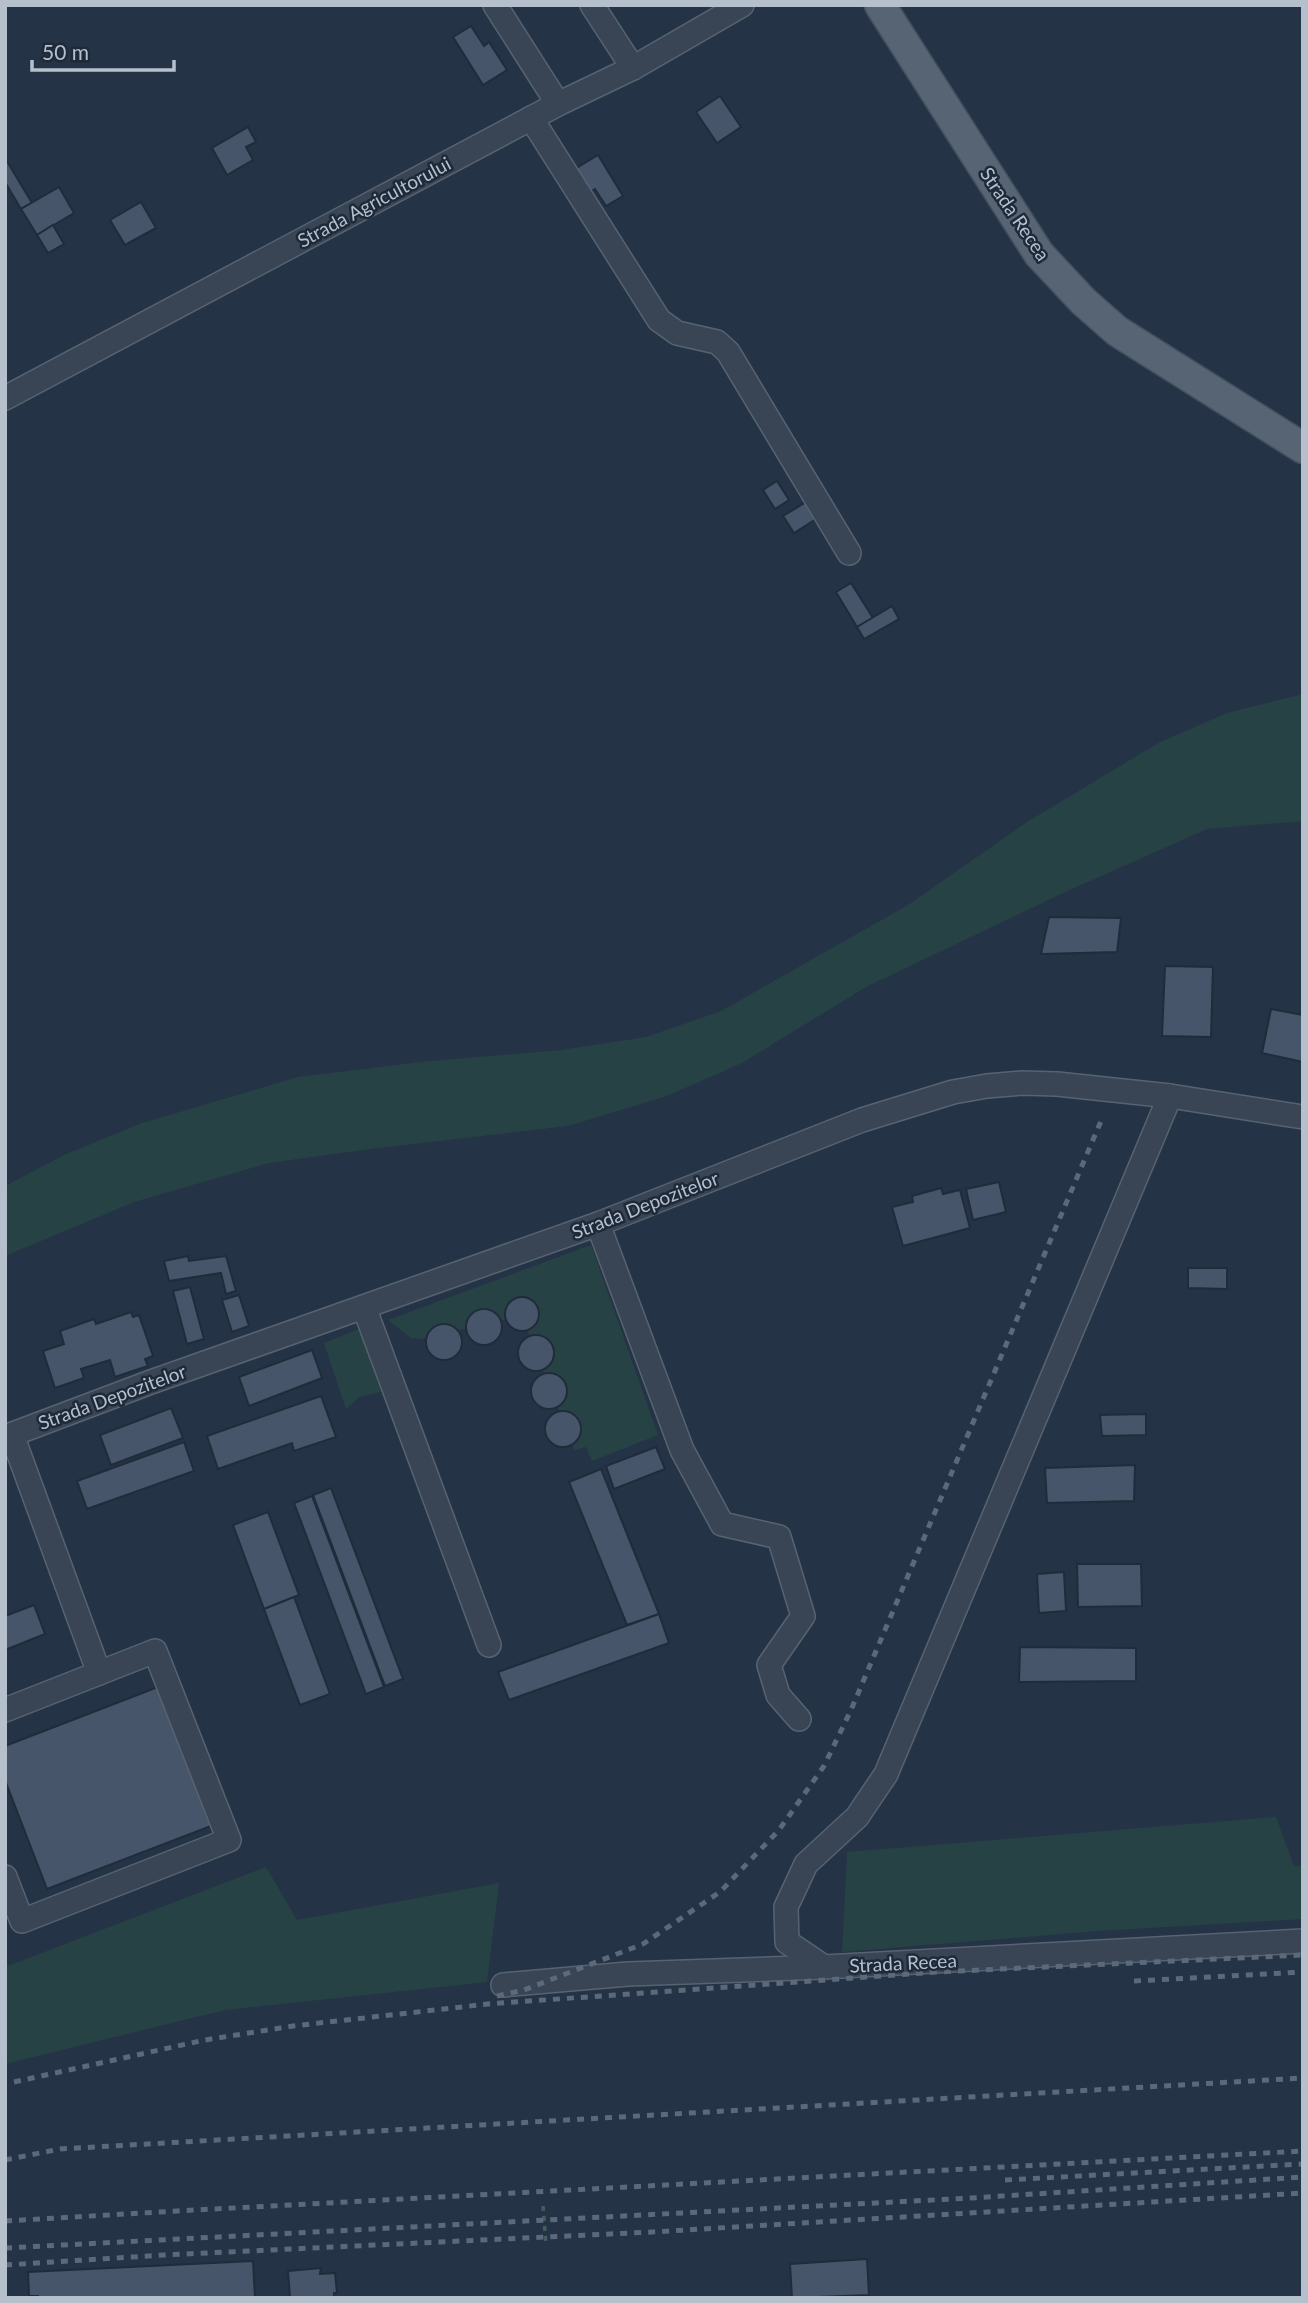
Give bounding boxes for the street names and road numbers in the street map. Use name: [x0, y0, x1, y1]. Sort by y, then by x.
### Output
street label: Strada Agricultorului: [293, 151, 454, 252]
street label: Strada Recea: [976, 163, 1055, 265]
street label: Strada Depozitelor: [568, 1166, 722, 1243]
street label: Strada Depozitelor: [35, 1359, 189, 1434]
street label: Strada Recea: [849, 1948, 957, 1977]

